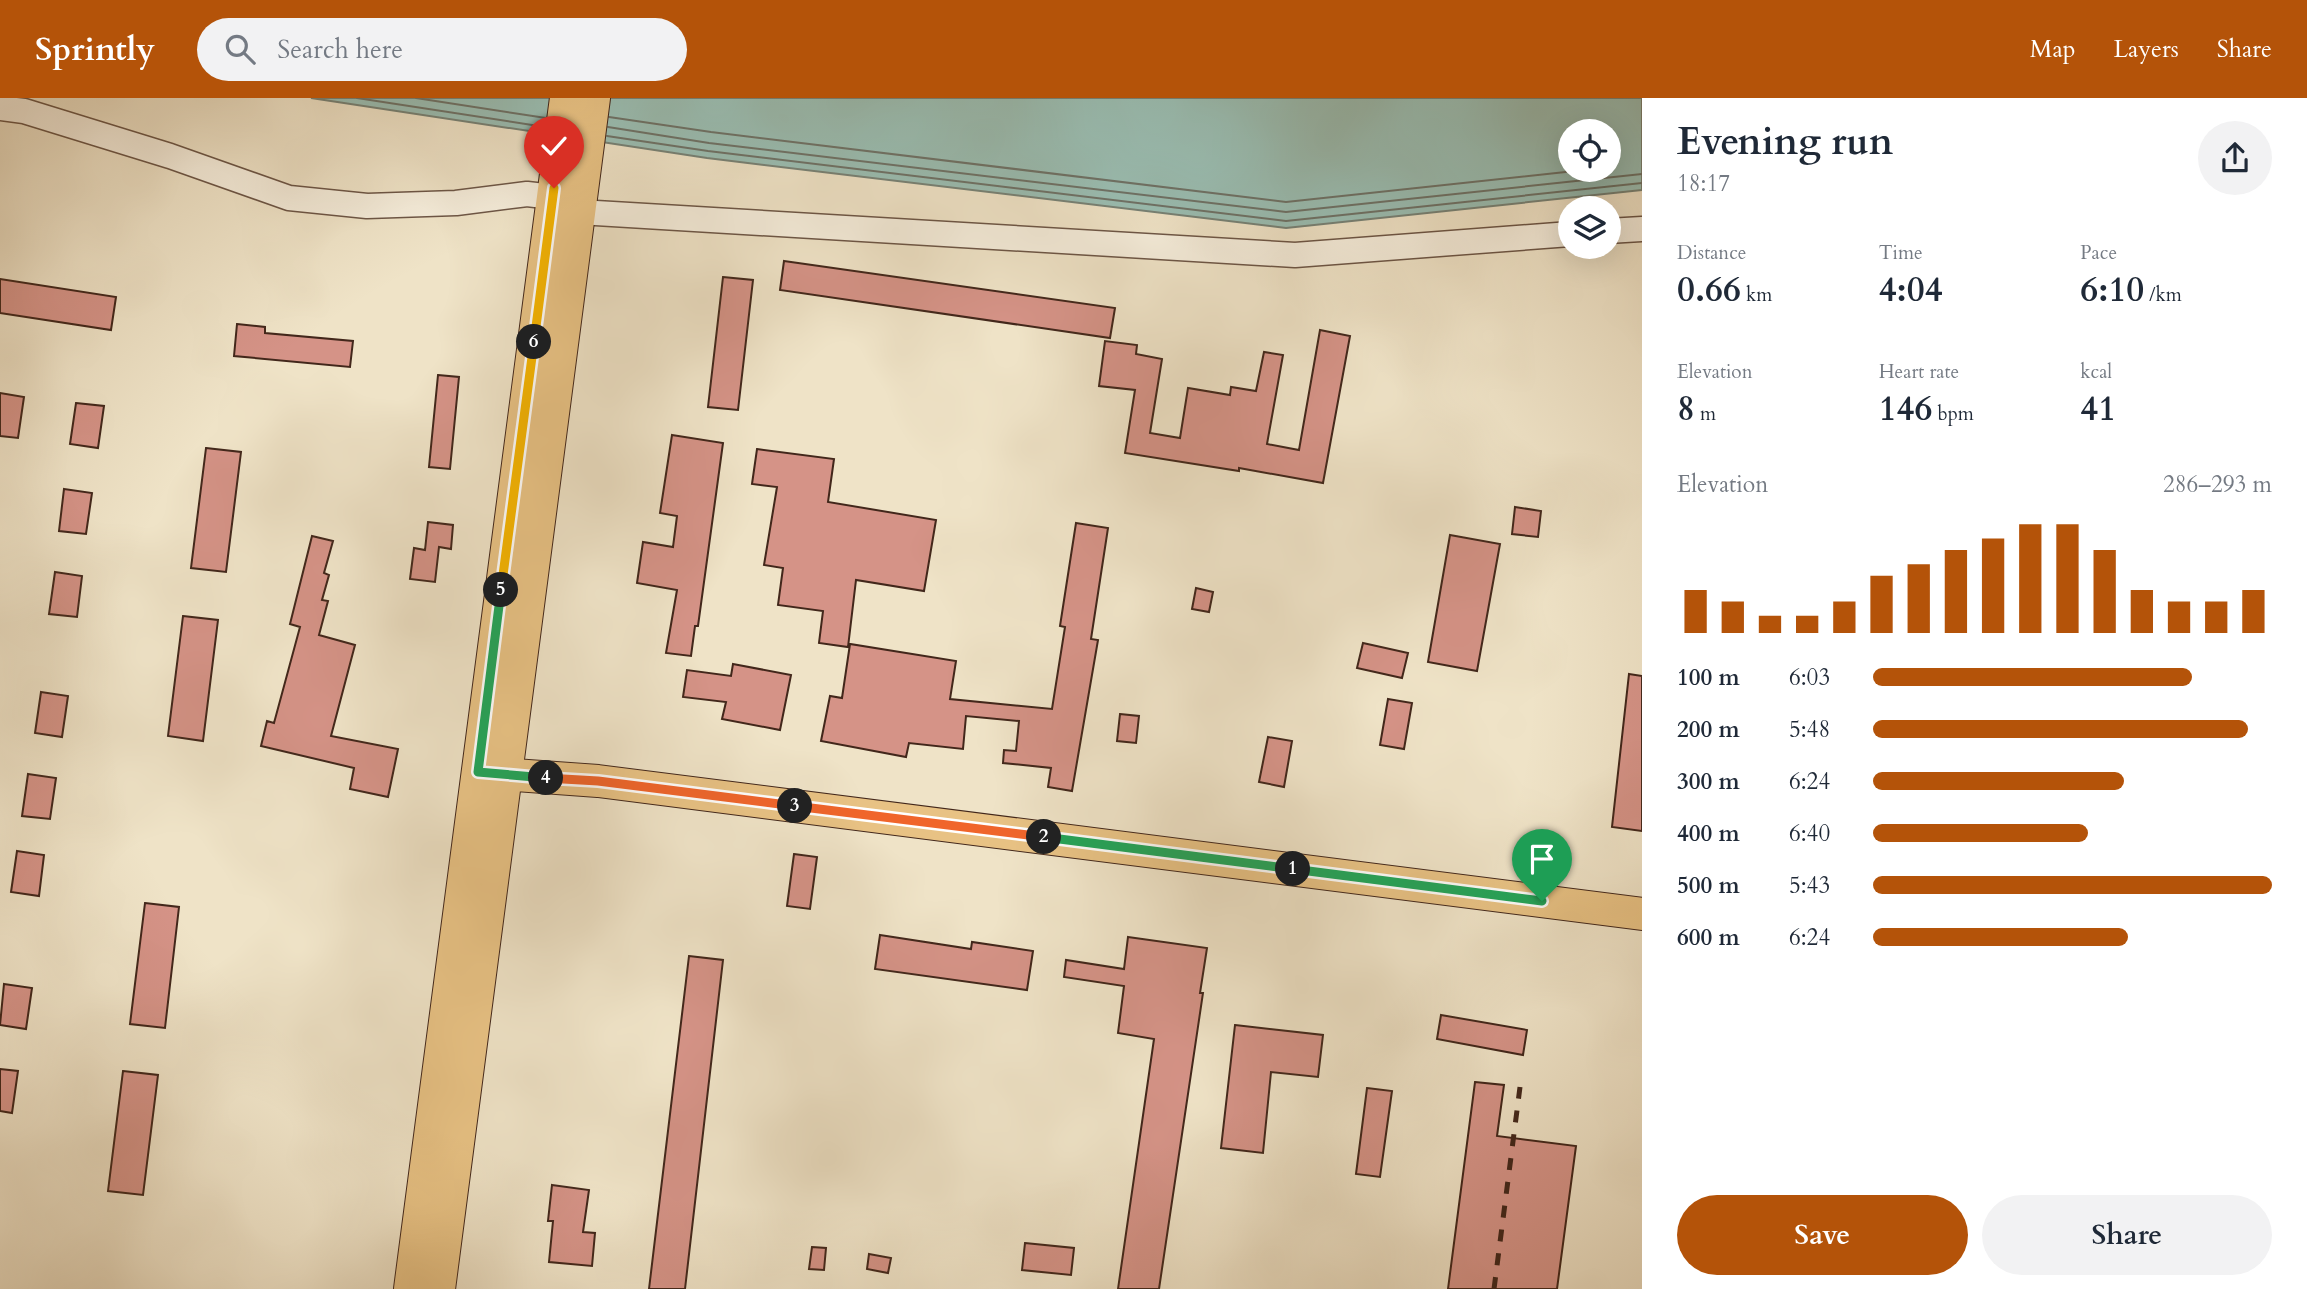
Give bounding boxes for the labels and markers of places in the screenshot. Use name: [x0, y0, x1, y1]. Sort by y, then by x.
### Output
pin: [524, 116, 584, 188]
pin: 6: [516, 324, 552, 360]
pin: 5: [484, 573, 518, 608]
pin: 4: [528, 760, 564, 796]
pin: 3: [778, 788, 812, 824]
pin: 2: [1026, 820, 1062, 854]
pin: [1512, 829, 1572, 901]
pin: 1: [1276, 852, 1310, 886]

